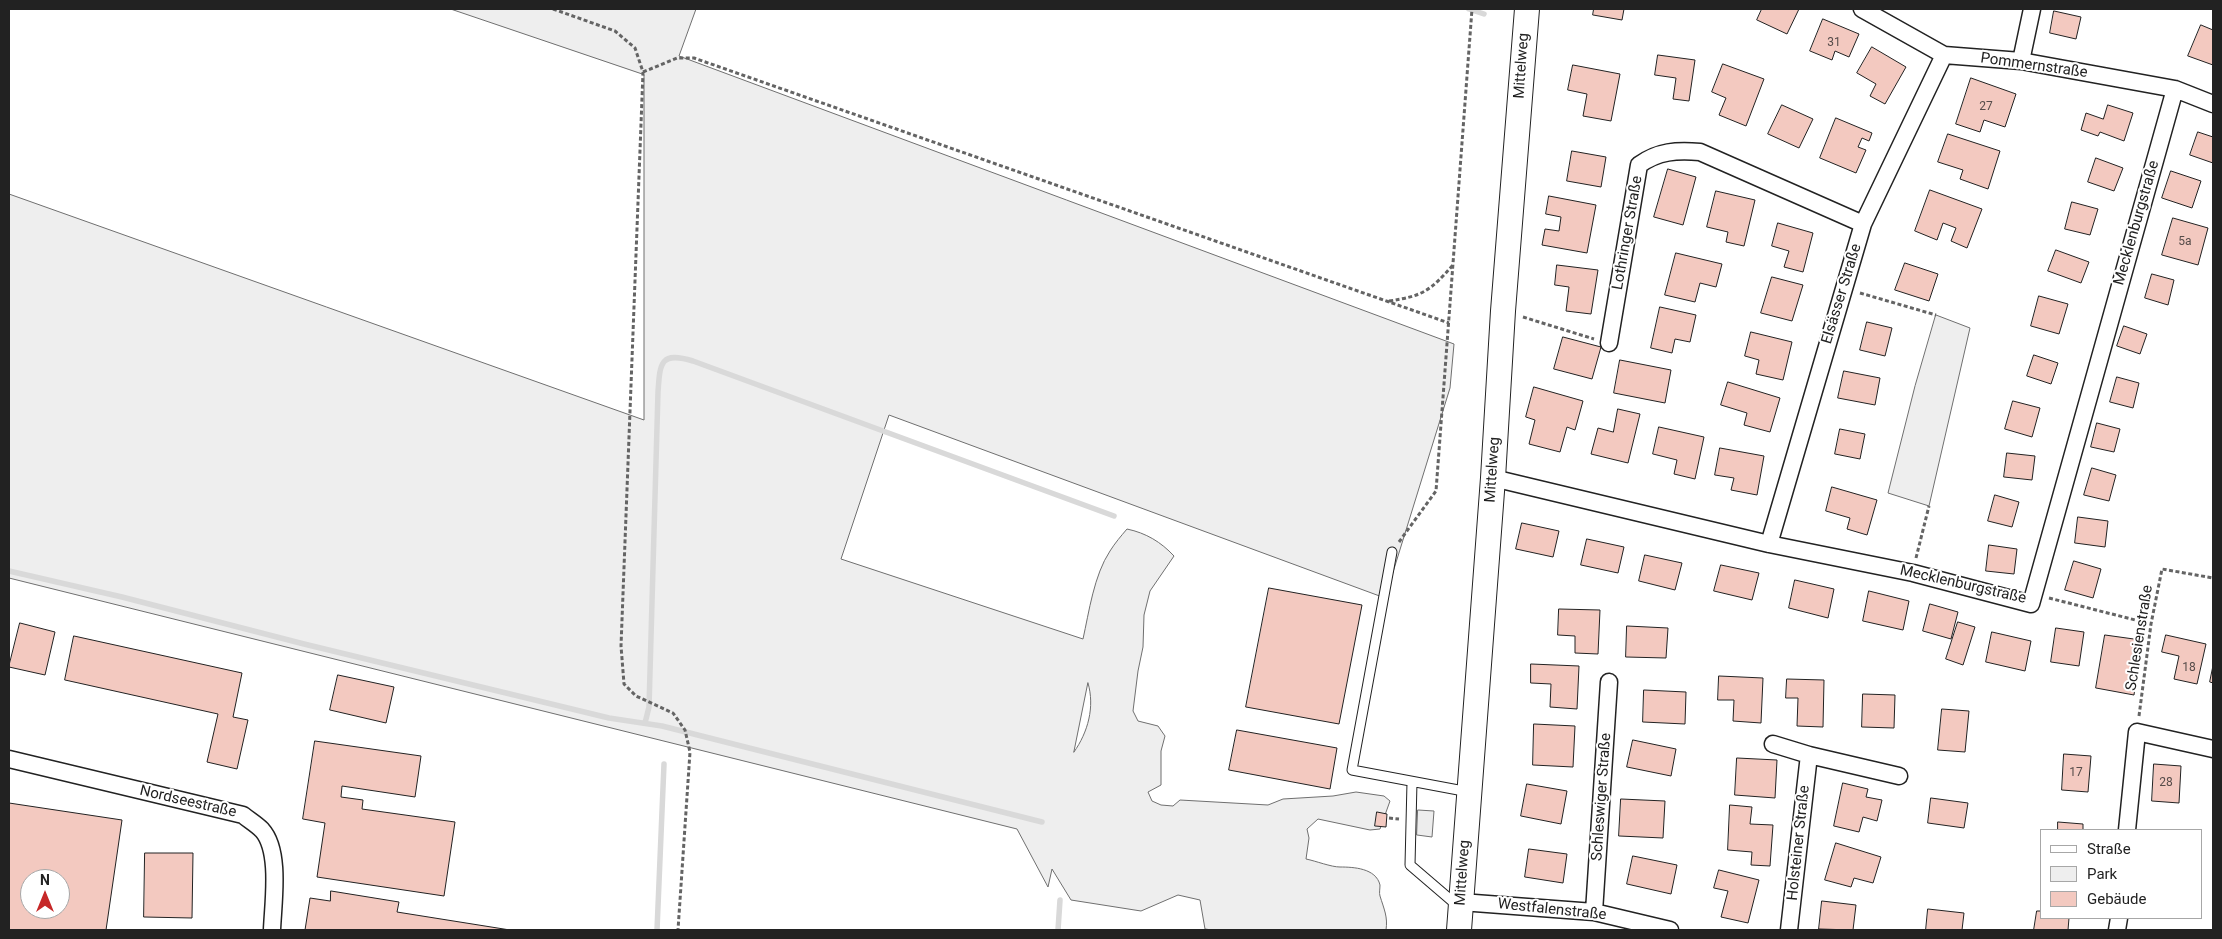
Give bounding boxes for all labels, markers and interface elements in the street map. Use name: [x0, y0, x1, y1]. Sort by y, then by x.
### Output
street label: Mittelweg: [1511, 33, 1533, 99]
house number: 31: [1827, 36, 1841, 50]
street label: Pommernstraße: [1979, 50, 2089, 82]
house number: 27: [1979, 100, 1993, 114]
street label: Mecklenburgstraße: [2111, 159, 2163, 287]
street label: Lothringer Straße: [1609, 174, 1647, 292]
house number: 5a: [2178, 235, 2192, 249]
street label: Elsässer Straße: [1818, 242, 1866, 346]
street label: Mittelweg: [1482, 437, 1504, 503]
street label: Mecklenburgstraße: [1898, 562, 2028, 608]
street label: Schlesienstraße: [2123, 584, 2157, 692]
house number: 18: [2182, 661, 2196, 675]
street label: Schleswiger Straße: [1589, 732, 1615, 862]
house number: 17: [2069, 766, 2083, 780]
house number: 28: [2159, 776, 2173, 790]
street label: Nordseestraße: [138, 782, 238, 822]
street label: Holsteiner Straße: [1784, 784, 1814, 902]
legend: [2040, 829, 2202, 919]
street label: Mittelweg: [1452, 840, 1474, 906]
text: Straße: [2087, 840, 2131, 858]
text: Park: [2087, 865, 2117, 883]
north arrow: [20, 869, 70, 919]
text: N: [40, 872, 50, 888]
text: Gebäude: [2087, 890, 2146, 908]
street label: Westfalenstraße: [1497, 895, 1607, 925]

